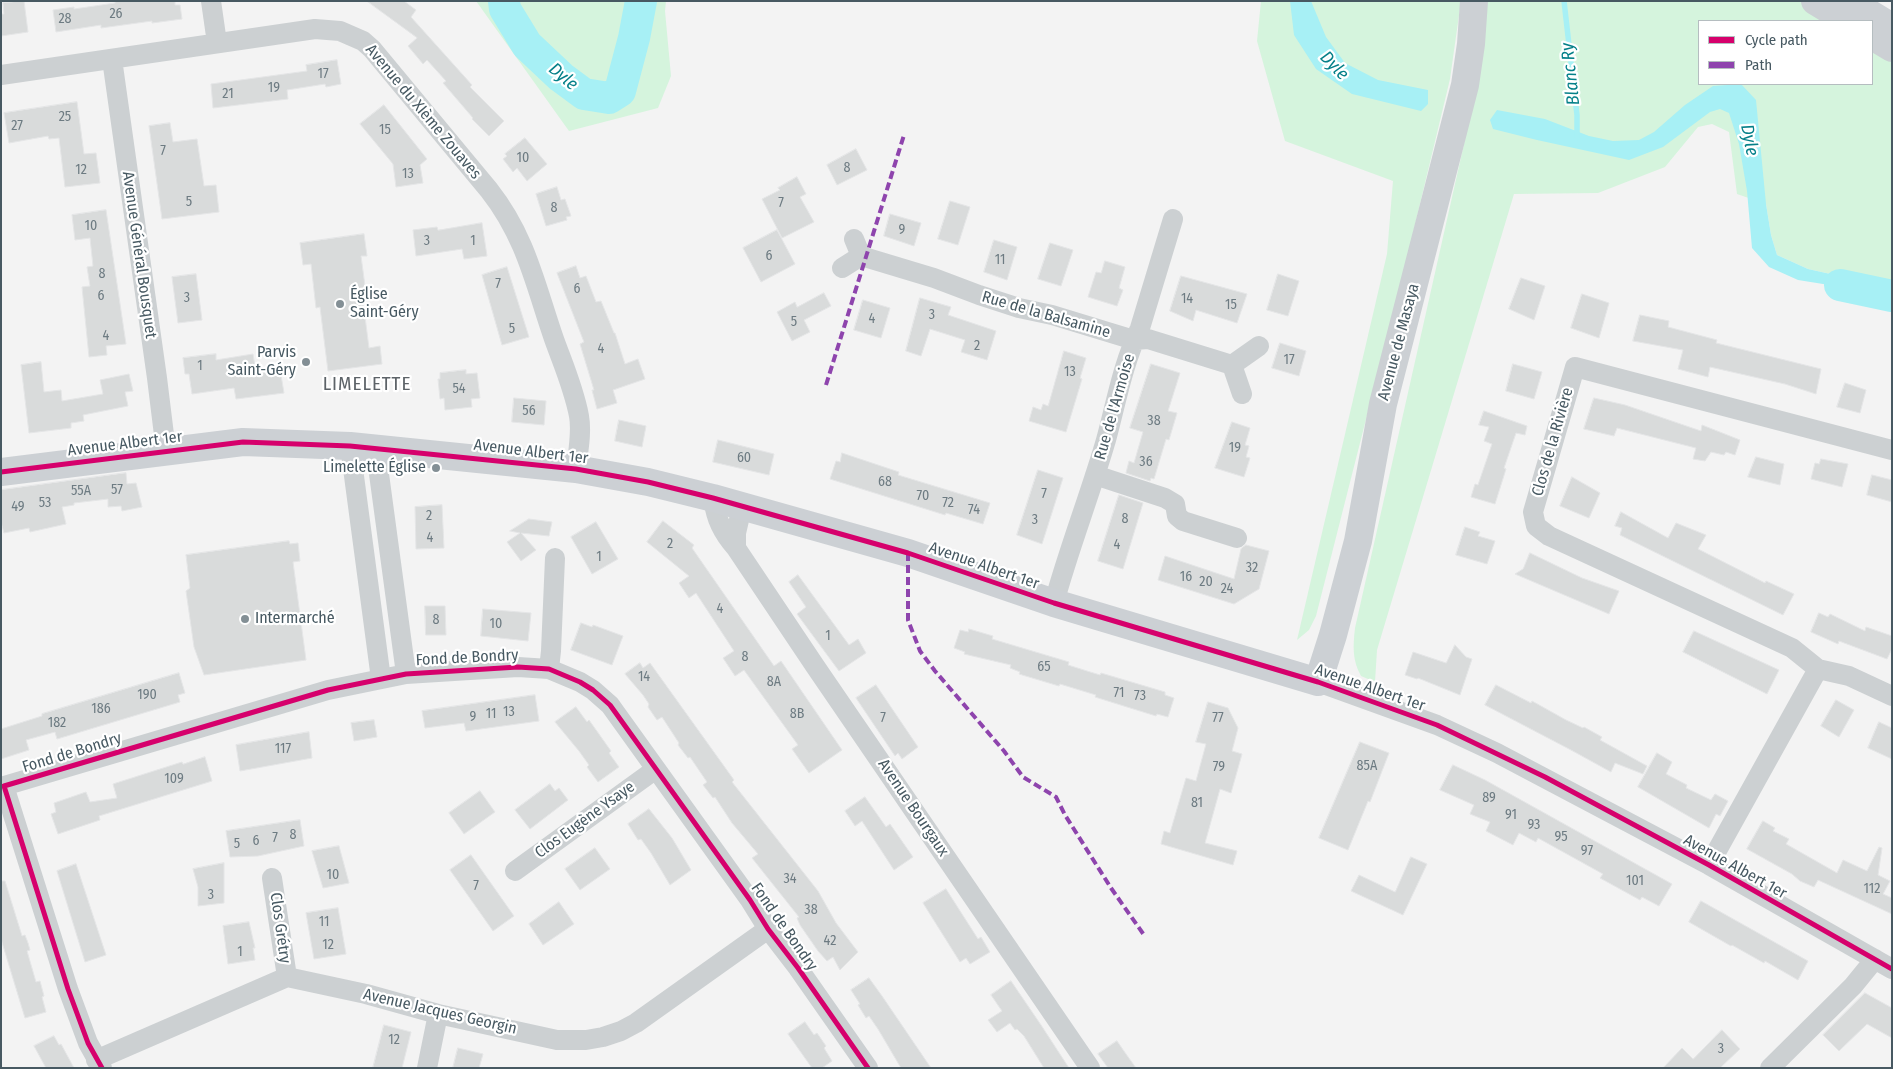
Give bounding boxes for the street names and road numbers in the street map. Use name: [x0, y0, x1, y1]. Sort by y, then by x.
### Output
street label: Avenue du XIème Zouaves: [361, 41, 485, 183]
street label: Avenue Général Bousquet: [118, 170, 160, 340]
street label: Avenue de Masaya: [1374, 281, 1424, 403]
street label: Rue de la Balsamine: [980, 287, 1112, 343]
street label: Rue de l'Armoise: [1091, 352, 1139, 462]
street label: Clos de la Rivière: [1528, 386, 1578, 498]
street label: Avenue Albert 1er: [67, 427, 183, 461]
street label: Avenue Albert 1er: [473, 435, 589, 469]
street label: Avenue Albert 1er: [926, 538, 1042, 594]
street label: Fond de Bondry: [415, 646, 519, 670]
street label: Avenue Albert 1er: [1312, 660, 1428, 716]
street label: Fond de Bondry: [20, 729, 124, 777]
street label: Avenue Bourgaux: [873, 756, 953, 860]
street label: Clos Eugène Ysaye: [531, 777, 639, 863]
street label: Avenue Albert 1er: [1680, 831, 1790, 903]
street label: Fond de Bondry: [747, 879, 821, 975]
street label: Clos Grétry: [266, 891, 294, 965]
street label: Avenue Jacques Georgin: [361, 985, 519, 1039]

